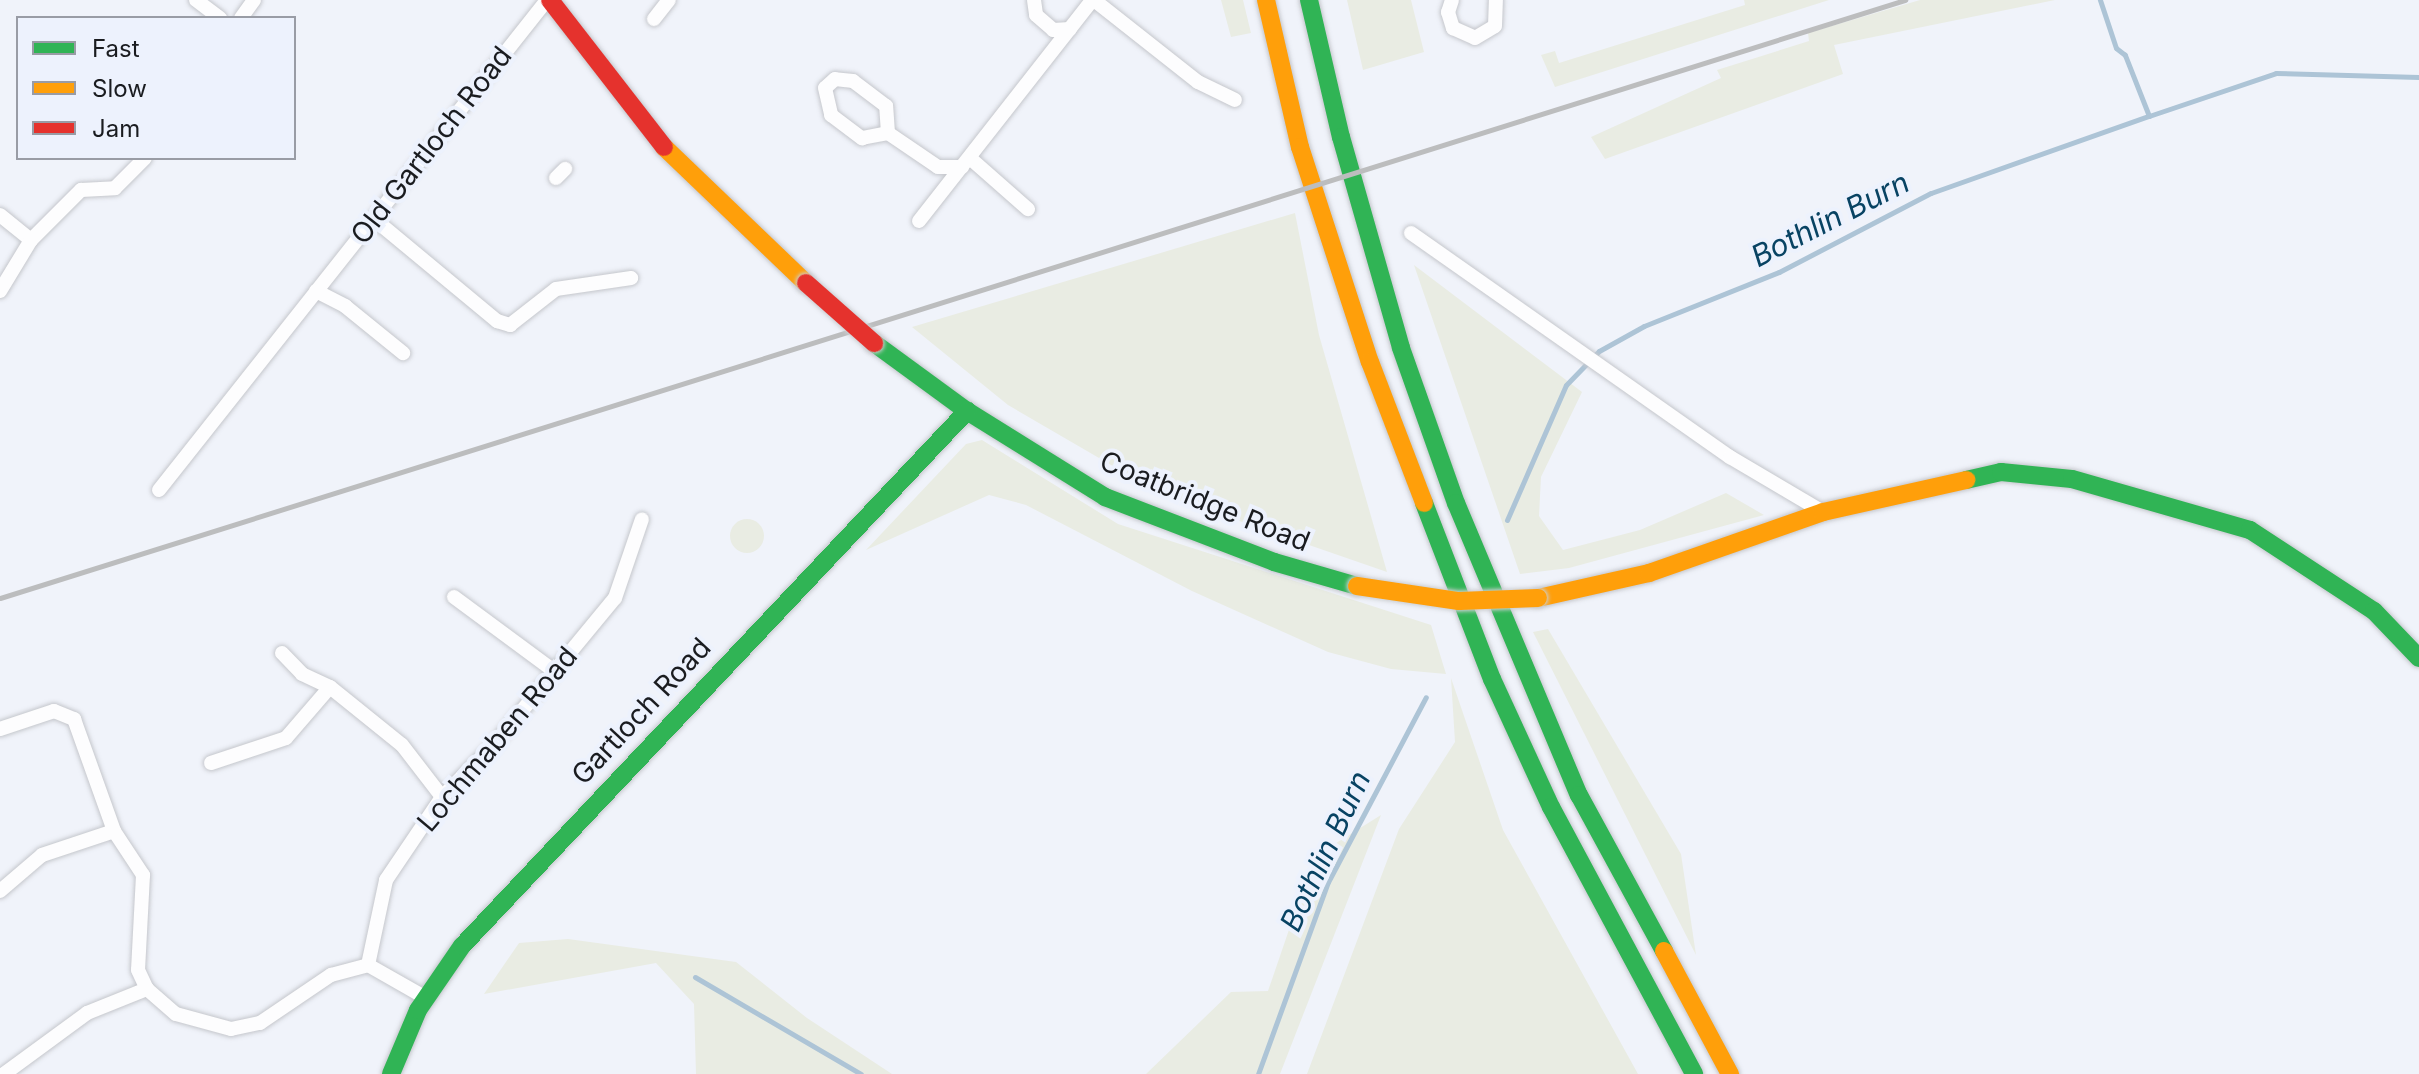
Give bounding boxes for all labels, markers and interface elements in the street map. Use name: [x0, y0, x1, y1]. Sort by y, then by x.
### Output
legend: [16, 16, 296, 160]
text: Fast: [92, 34, 140, 63]
street label: Old Gartloch Road: [343, 40, 519, 250]
text: Slow: [92, 74, 147, 103]
text: Jam: [92, 114, 140, 143]
water label: Bothlin Burn: [1745, 164, 1915, 274]
street label: Coatbridge Road: [1095, 444, 1315, 558]
street label: Gartloch Road: [565, 631, 717, 791]
street label: Lochmaben Road: [410, 640, 584, 838]
water label: Bothlin Burn: [1272, 765, 1378, 937]

